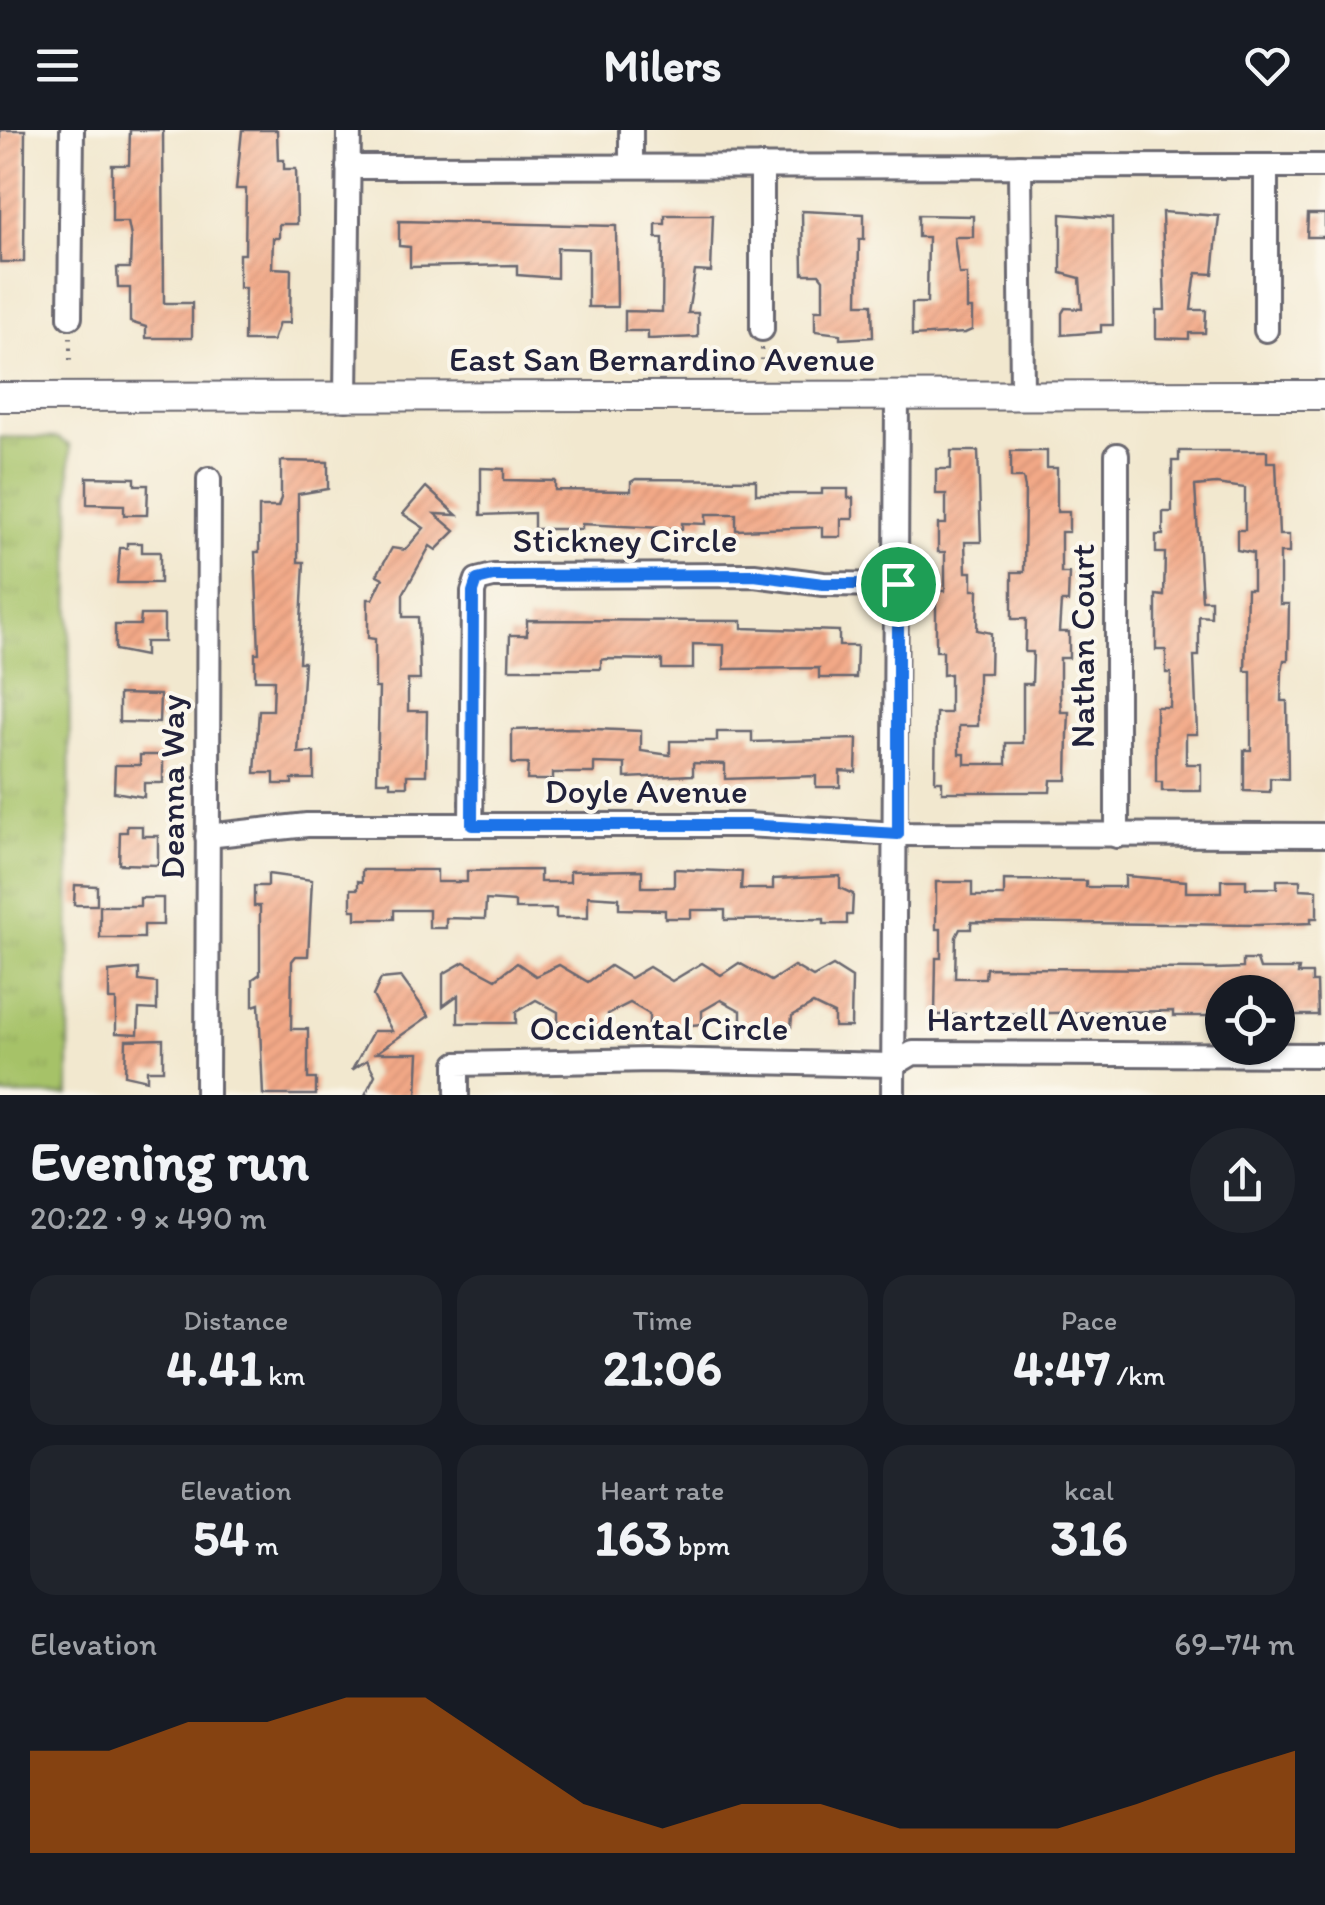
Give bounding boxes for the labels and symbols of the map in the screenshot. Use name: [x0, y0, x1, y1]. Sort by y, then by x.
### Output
street label: East San Bernardino Avenue: [449, 338, 875, 380]
street label: Stickney Circle: [513, 519, 737, 561]
pin: [856, 542, 941, 627]
street label: Nathan Court: [1061, 544, 1103, 748]
street label: Deanna Way: [151, 694, 193, 880]
street label: Doyle Avenue: [544, 770, 748, 812]
street label: Hartzell Avenue: [926, 998, 1168, 1040]
street label: Occidental Circle: [530, 1007, 788, 1049]

